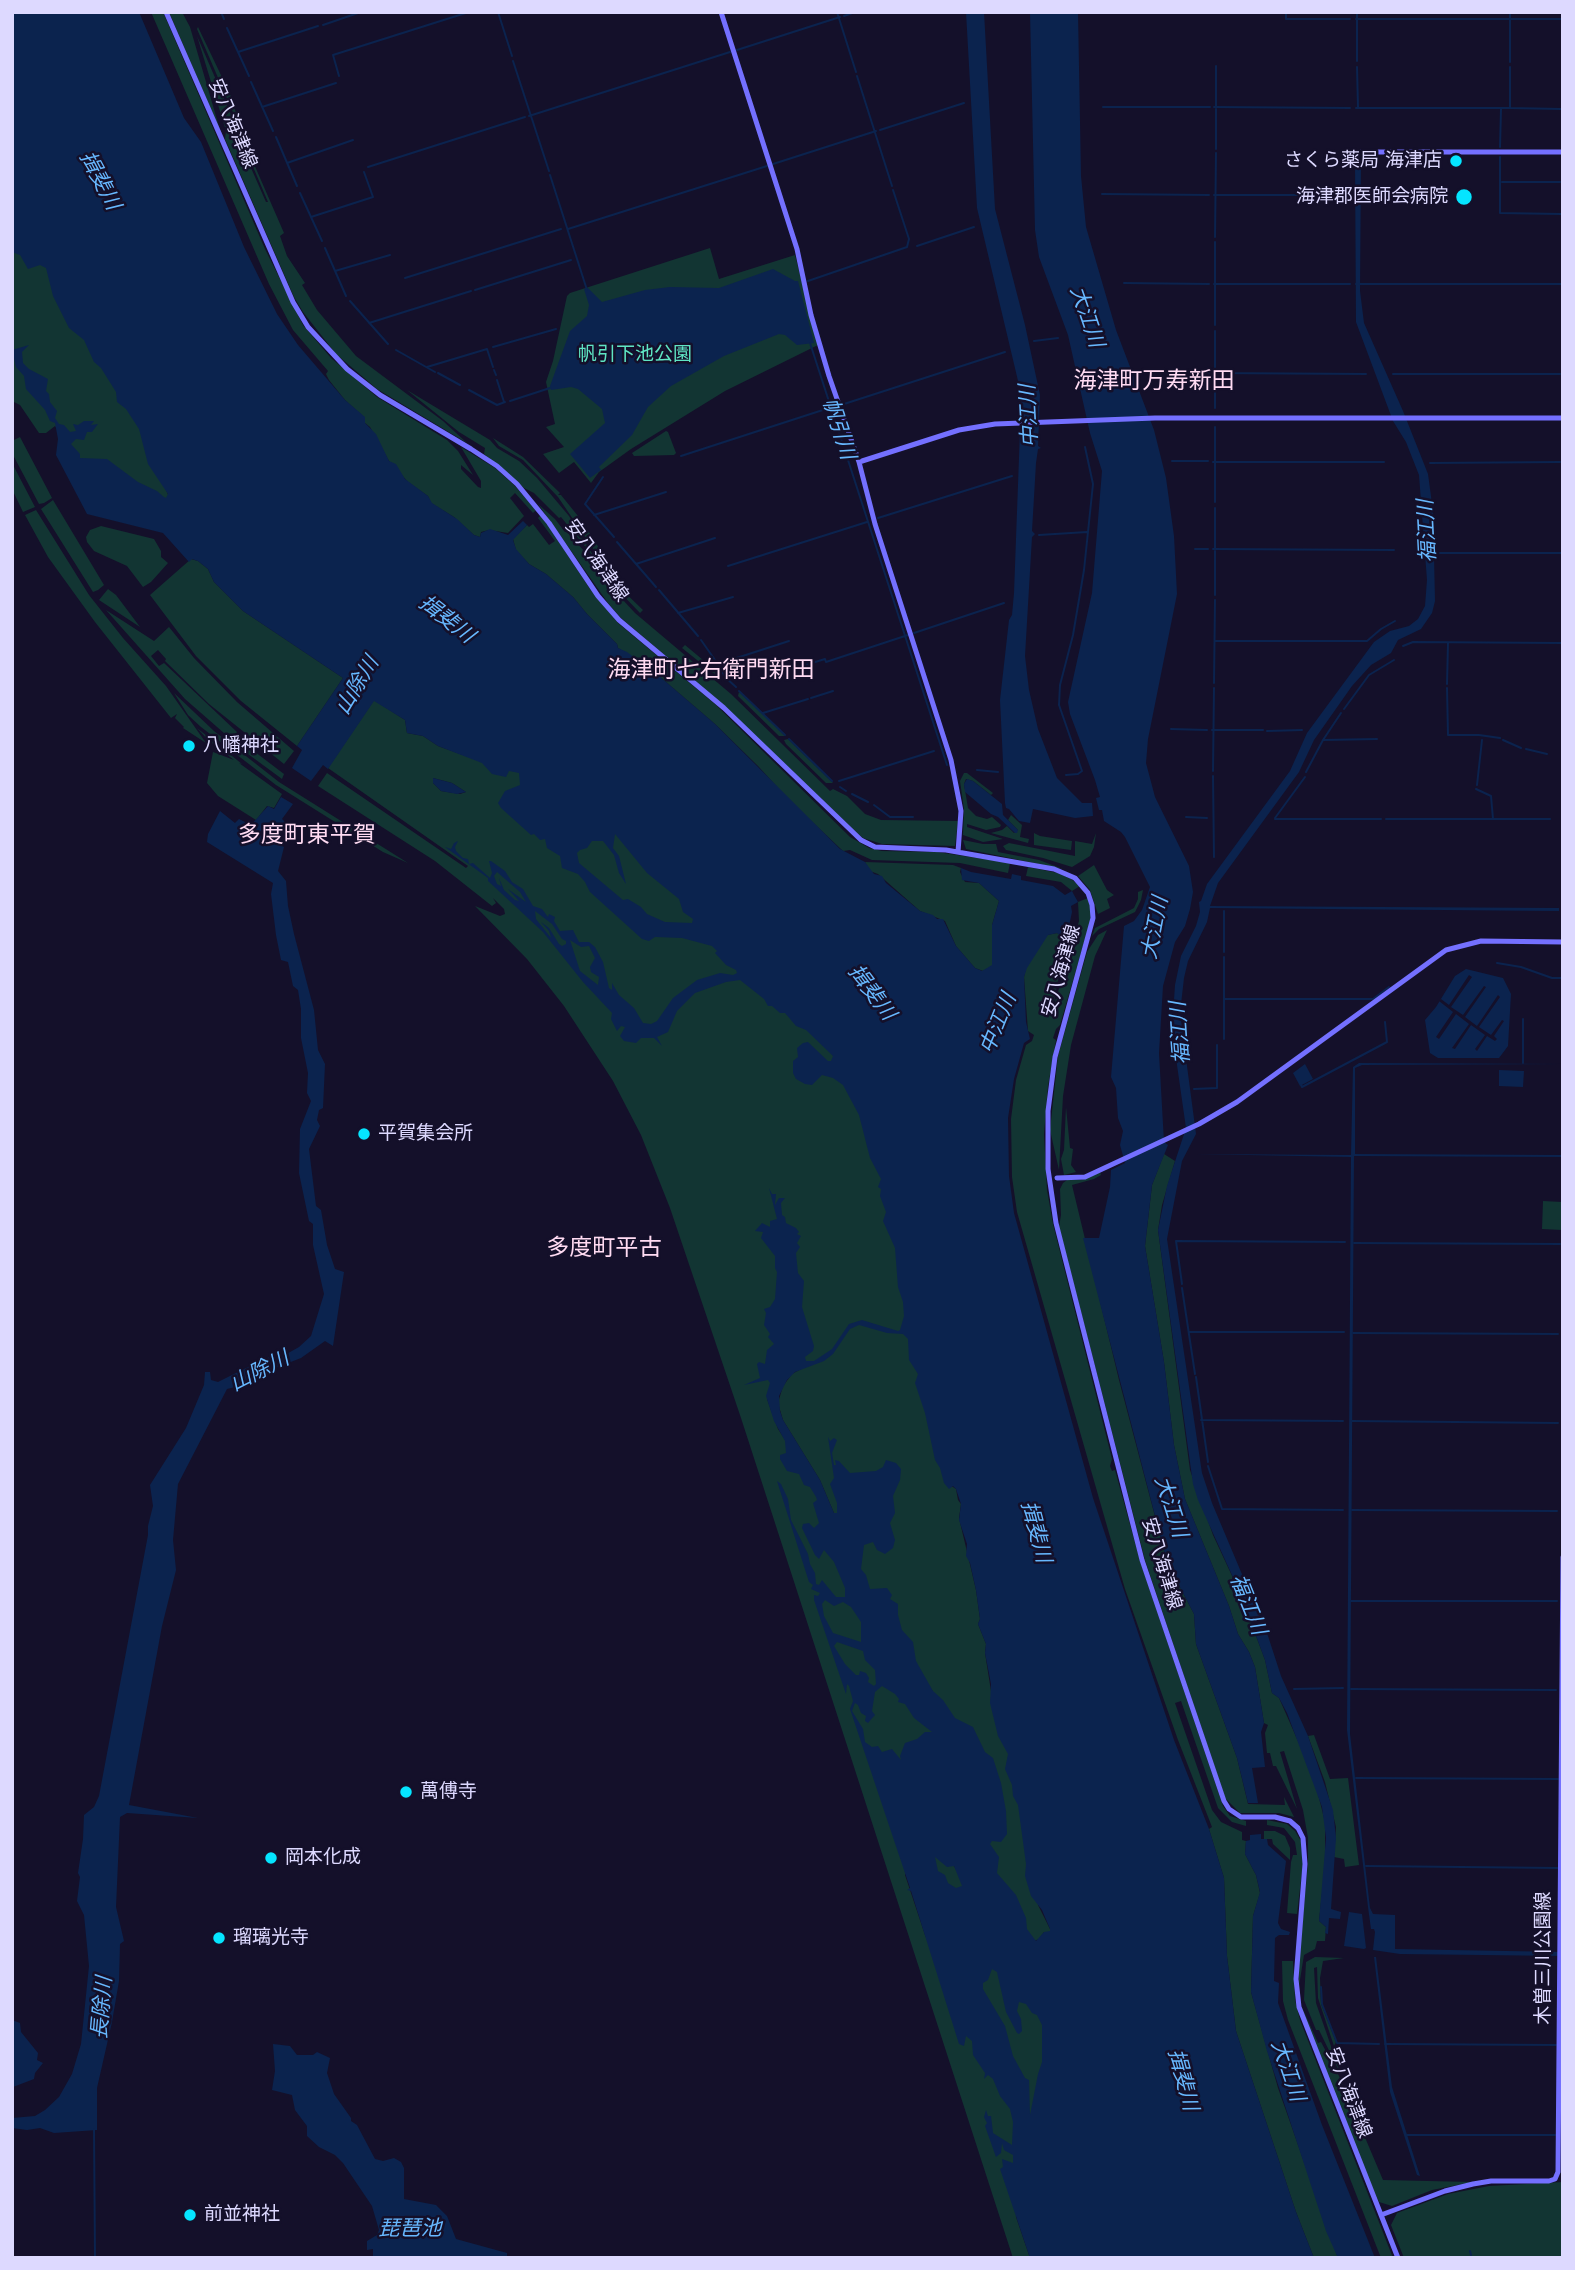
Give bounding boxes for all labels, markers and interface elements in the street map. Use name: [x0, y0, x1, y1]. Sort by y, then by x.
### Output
street label: 安八海津線: [203, 76, 261, 172]
water label: 揖斐川: [73, 147, 125, 215]
place label: さくら薬局 海津店: [1284, 150, 1442, 172]
marker: さくら薬局 海津店: [1448, 153, 1464, 169]
place label: 海津郡医師会病院: [1296, 186, 1448, 208]
marker: 海津郡医師会病院: [1454, 187, 1474, 207]
water label: 大江川: [1064, 283, 1108, 351]
park label: 帆引下池公園: [578, 344, 692, 366]
district label: 海津町万寿新田: [1074, 368, 1234, 396]
water label: 中江川: [1016, 384, 1044, 448]
water label: 帆引川: [816, 395, 860, 463]
water label: 福江川: [1414, 499, 1442, 563]
street label: 安八海津線: [559, 516, 633, 606]
water label: 揖斐川: [413, 591, 479, 649]
water label: 山除川: [331, 653, 385, 719]
district label: 海津町七右衛門新田: [608, 657, 814, 685]
place label: 八幡神社: [203, 735, 279, 757]
marker: 八幡神社: [181, 738, 197, 754]
district label: 多度町東平賀: [238, 822, 376, 850]
water label: 大江川: [1138, 895, 1174, 961]
street label: 安八海津線: [1038, 922, 1086, 1020]
water label: 揖斐川: [842, 960, 900, 1026]
water label: 中江川: [976, 990, 1022, 1058]
water label: 福江川: [1166, 1001, 1196, 1065]
place label: 平賀集会所: [378, 1123, 473, 1145]
marker: 平賀集会所: [356, 1126, 372, 1142]
district label: 多度町平古: [547, 1235, 661, 1263]
water label: 山除川: [226, 1346, 294, 1398]
water label: 大江川: [1148, 1473, 1192, 1541]
water label: 揖斐川: [1015, 1498, 1055, 1566]
street label: 安八海津線: [1136, 1515, 1186, 1613]
water label: 福江川: [1224, 1571, 1270, 1639]
place label: 萬傅寺: [420, 1781, 477, 1803]
marker: 萬傅寺: [398, 1784, 414, 1800]
place label: 岡本化成: [285, 1847, 361, 1869]
marker: 岡本化成: [263, 1850, 279, 1866]
street label: 木曽三川公園線: [1533, 1892, 1555, 2024]
place label: 瑠璃光寺: [233, 1927, 309, 1949]
marker: 瑠璃光寺: [211, 1930, 227, 1946]
water label: 長除川: [88, 1976, 118, 2040]
water label: 大江川: [1265, 2037, 1309, 2105]
street label: 安八海津線: [1320, 2045, 1376, 2141]
water label: 揖斐川: [1162, 2046, 1202, 2114]
place label: 前並神社: [204, 2204, 280, 2226]
marker: 前並神社: [182, 2207, 198, 2223]
water label: 琵琶池: [379, 2217, 441, 2243]

